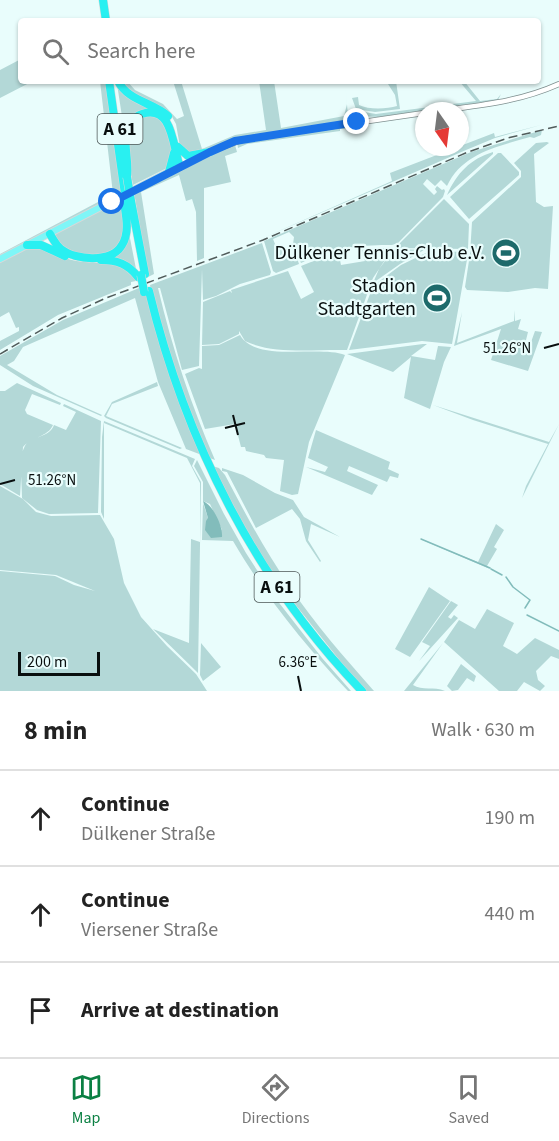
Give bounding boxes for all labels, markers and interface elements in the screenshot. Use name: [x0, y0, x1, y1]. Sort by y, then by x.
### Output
search box: [18, 18, 541, 84]
icon: search: [39, 35, 72, 68]
text: Search here: [87, 35, 195, 67]
north arrow: [415, 102, 469, 156]
route end: [343, 108, 369, 134]
road number: A 61: [98, 114, 142, 144]
route start: [98, 188, 124, 214]
sports icon: Dülkener Tennis-Club e.V.: [490, 237, 522, 269]
place label: Dülkener Tennis-Club e.V.: [274, 239, 485, 267]
place label: Stadion Stadtgarten: [318, 272, 416, 323]
sports icon: Stadion Stadtgarten: [421, 282, 453, 314]
text: 51.26°N: [483, 338, 531, 359]
text: 51.26°N: [28, 470, 76, 491]
road number: A 61: [254, 572, 300, 602]
scale bar: [18, 649, 100, 676]
text: 200 m: [27, 651, 67, 673]
text: 6.36°E: [279, 652, 318, 673]
text: 8 min: [24, 712, 87, 749]
text: Walk · 630 m: [431, 716, 535, 744]
text: Continue: [81, 788, 170, 820]
icon: ahead: [24, 802, 57, 835]
text: 190 m: [485, 804, 535, 832]
text: Dülkener Straße: [81, 820, 216, 848]
text: Continue: [81, 884, 170, 916]
icon: ahead: [24, 898, 57, 931]
text: 440 m: [485, 900, 535, 928]
text: Viersener Straße: [81, 916, 218, 944]
icon: arrive: [24, 994, 57, 1027]
text: Arrive at destination: [81, 994, 279, 1026]
tab: Map: [70, 1071, 103, 1129]
tab: Directions: [242, 1071, 309, 1129]
tab: Saved: [449, 1071, 489, 1129]

